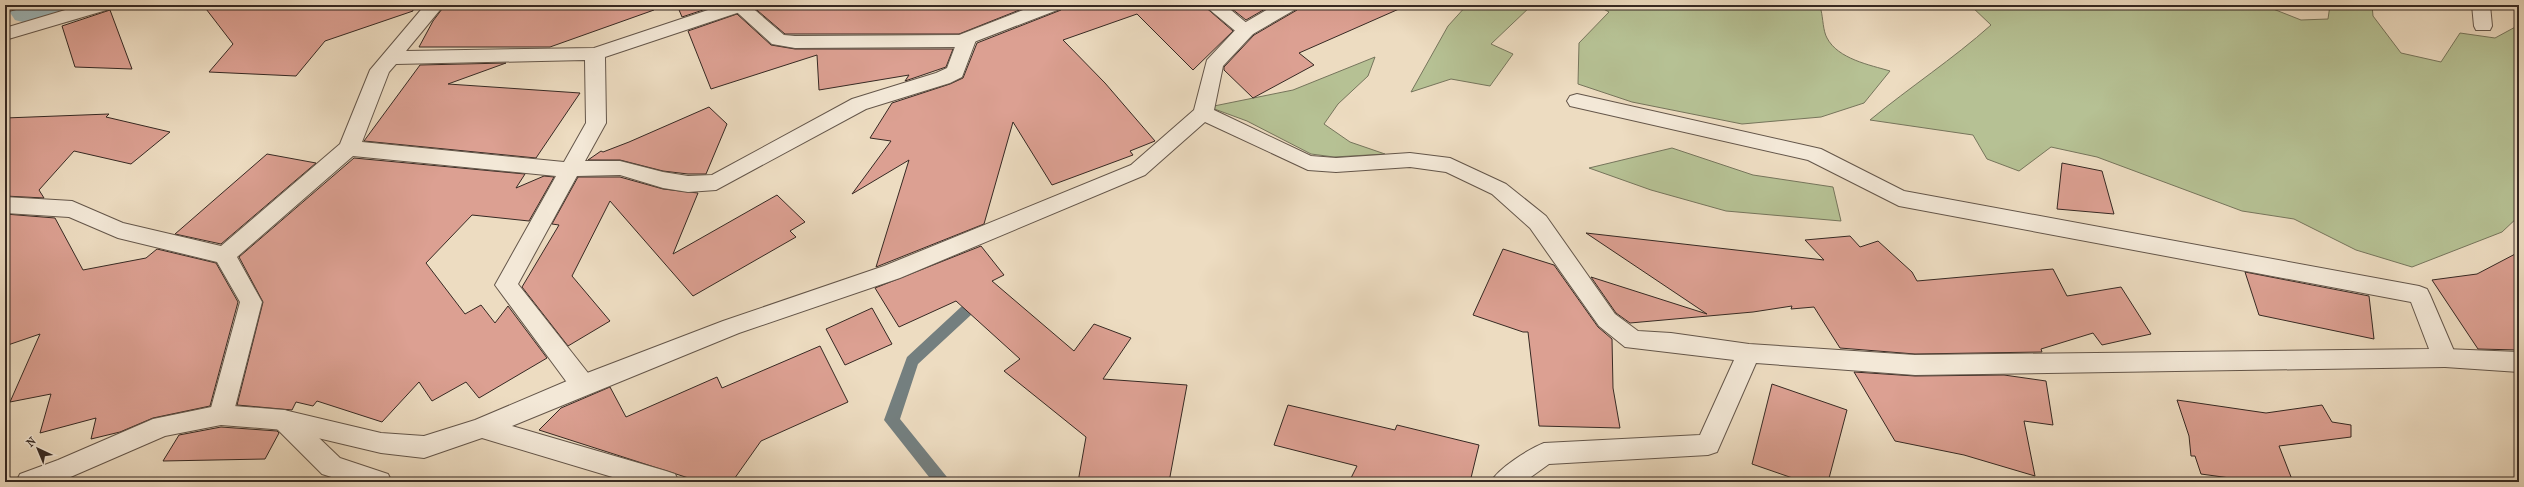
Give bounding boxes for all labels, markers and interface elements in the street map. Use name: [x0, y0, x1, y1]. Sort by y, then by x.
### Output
north arrow: [18, 429, 58, 469]
text: N: [24, 434, 39, 450]

